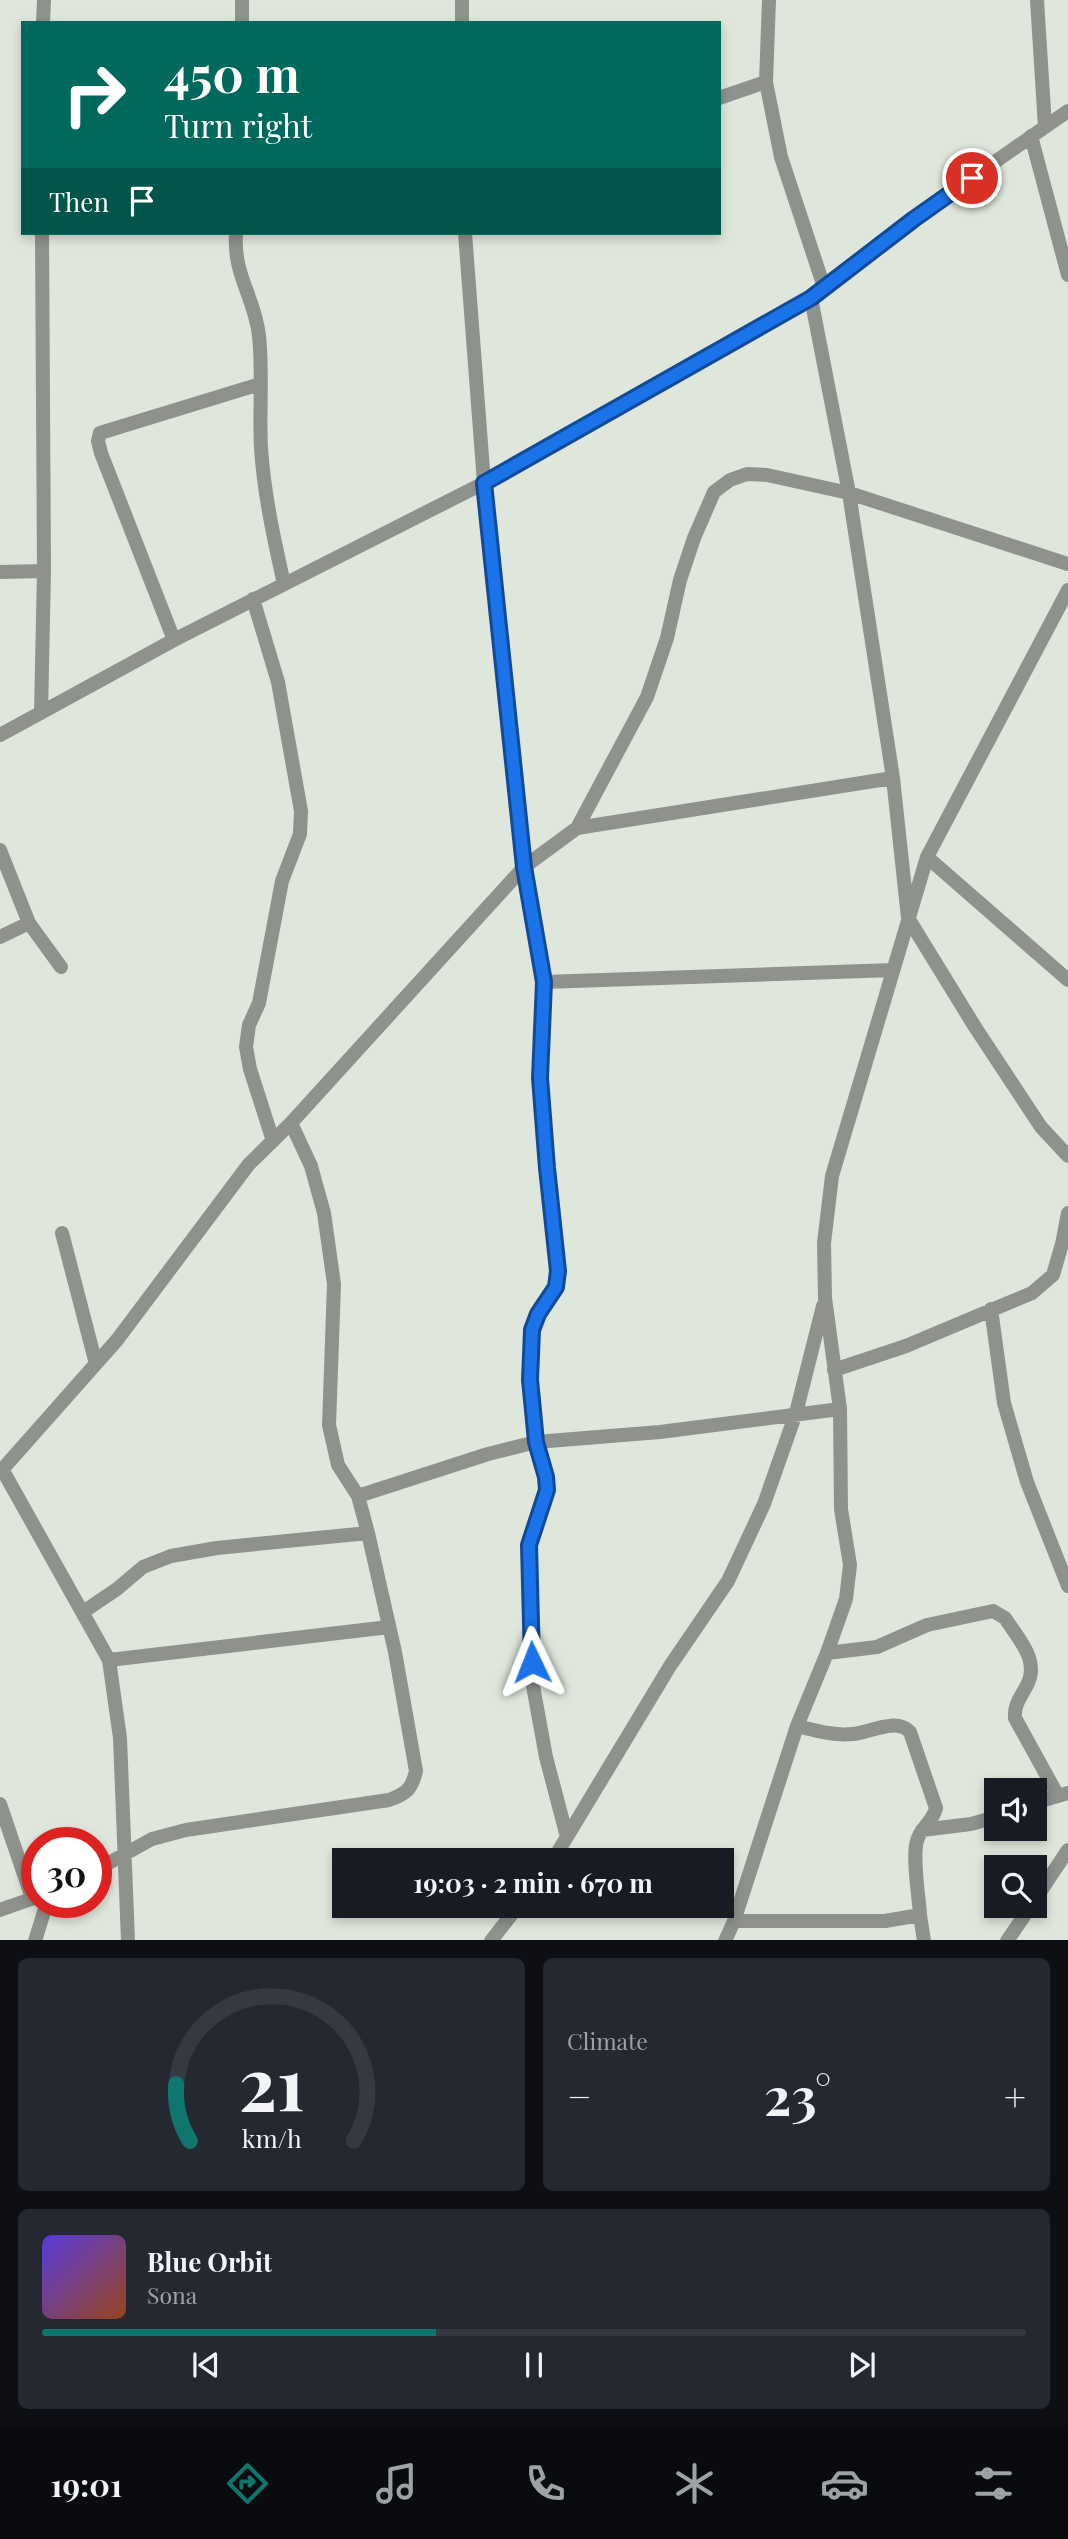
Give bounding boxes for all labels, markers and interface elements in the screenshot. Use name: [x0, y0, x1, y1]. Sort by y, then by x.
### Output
text: 450 m: [164, 40, 300, 105]
icon: right: [49, 49, 140, 140]
text: Turn right: [164, 103, 312, 146]
pin: [942, 148, 1002, 208]
icon: arrive: [953, 159, 991, 197]
icon: arrive: [123, 182, 161, 220]
text: Then: [49, 184, 109, 219]
position arrow: [495, 1625, 569, 1699]
map controls: [984, 1778, 1047, 1918]
button: sound: [984, 1778, 1047, 1841]
speed limit sign: 30: [21, 1827, 112, 1918]
button: search: [984, 1855, 1047, 1918]
text: 19:03 · 2 min · 670 m: [413, 1865, 653, 1900]
text: Climate: [567, 2025, 648, 2056]
text: 21: [239, 2032, 304, 2129]
text: 23°: [764, 2060, 831, 2129]
text: −: [567, 2070, 592, 2121]
text: +: [1004, 2070, 1026, 2121]
text: km/h: [242, 2120, 302, 2153]
text: Blue Orbit: [147, 2244, 272, 2279]
text: Sona: [147, 2279, 197, 2310]
icon: previous: [187, 2346, 225, 2384]
icon: pause: [515, 2346, 553, 2384]
icon: next: [843, 2346, 881, 2384]
icon: directions: [223, 2459, 272, 2508]
icon: music: [372, 2459, 421, 2508]
icon: phone: [521, 2459, 570, 2508]
icon: climate: [670, 2459, 719, 2508]
icon: car: [820, 2459, 869, 2508]
icon: filters: [969, 2459, 1018, 2508]
text: 19:01: [50, 2462, 122, 2505]

